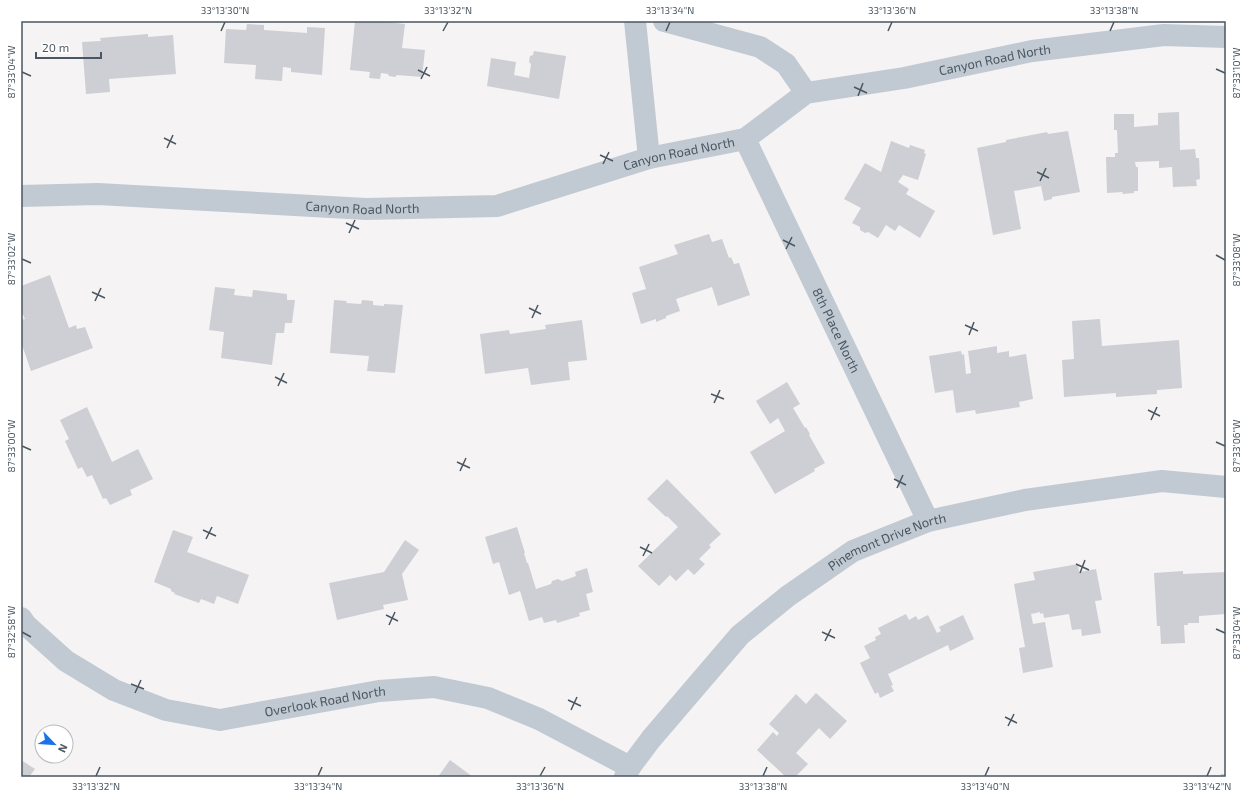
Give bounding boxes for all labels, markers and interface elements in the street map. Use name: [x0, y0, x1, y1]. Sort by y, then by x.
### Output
text: 33°13'30"N: [201, 4, 249, 16]
text: 33°13'32"N: [424, 4, 472, 16]
text: 33°13'34"N: [646, 4, 694, 16]
text: 33°13'36"N: [868, 4, 916, 16]
text: 33°13'38"N: [1090, 4, 1138, 16]
scale bar: [36, 34, 101, 60]
text: 20 m: [42, 40, 69, 54]
street label: Canyon Road North: [937, 41, 1052, 78]
text: 87°33'04"W: [5, 45, 17, 99]
text: 87°33'10"W: [1230, 47, 1242, 99]
street label: Canyon Road North: [621, 133, 736, 174]
street label: Canyon Road North: [305, 198, 420, 217]
text: 87°33'02"W: [5, 232, 17, 285]
text: 87°33'08"W: [1230, 233, 1242, 287]
street label: 8th Place North: [809, 285, 864, 375]
text: 87°33'00"W: [5, 419, 17, 473]
text: 87°33'06"W: [1230, 419, 1242, 472]
street label: Pinemont Drive North: [825, 509, 947, 574]
text: 87°32'58"W: [5, 605, 17, 658]
text: 87°33'04"W: [1230, 606, 1242, 660]
street label: Overlook Road North: [263, 683, 386, 720]
north arrow: [34, 724, 74, 764]
text: N: [56, 742, 71, 755]
text: 33°13'32"N: [72, 780, 120, 792]
text: 33°13'34"N: [294, 780, 342, 792]
text: 33°13'36"N: [516, 780, 564, 792]
text: 33°13'38"N: [739, 780, 787, 792]
text: 33°13'40"N: [961, 780, 1009, 792]
text: 33°13'42"N: [1183, 780, 1231, 792]

